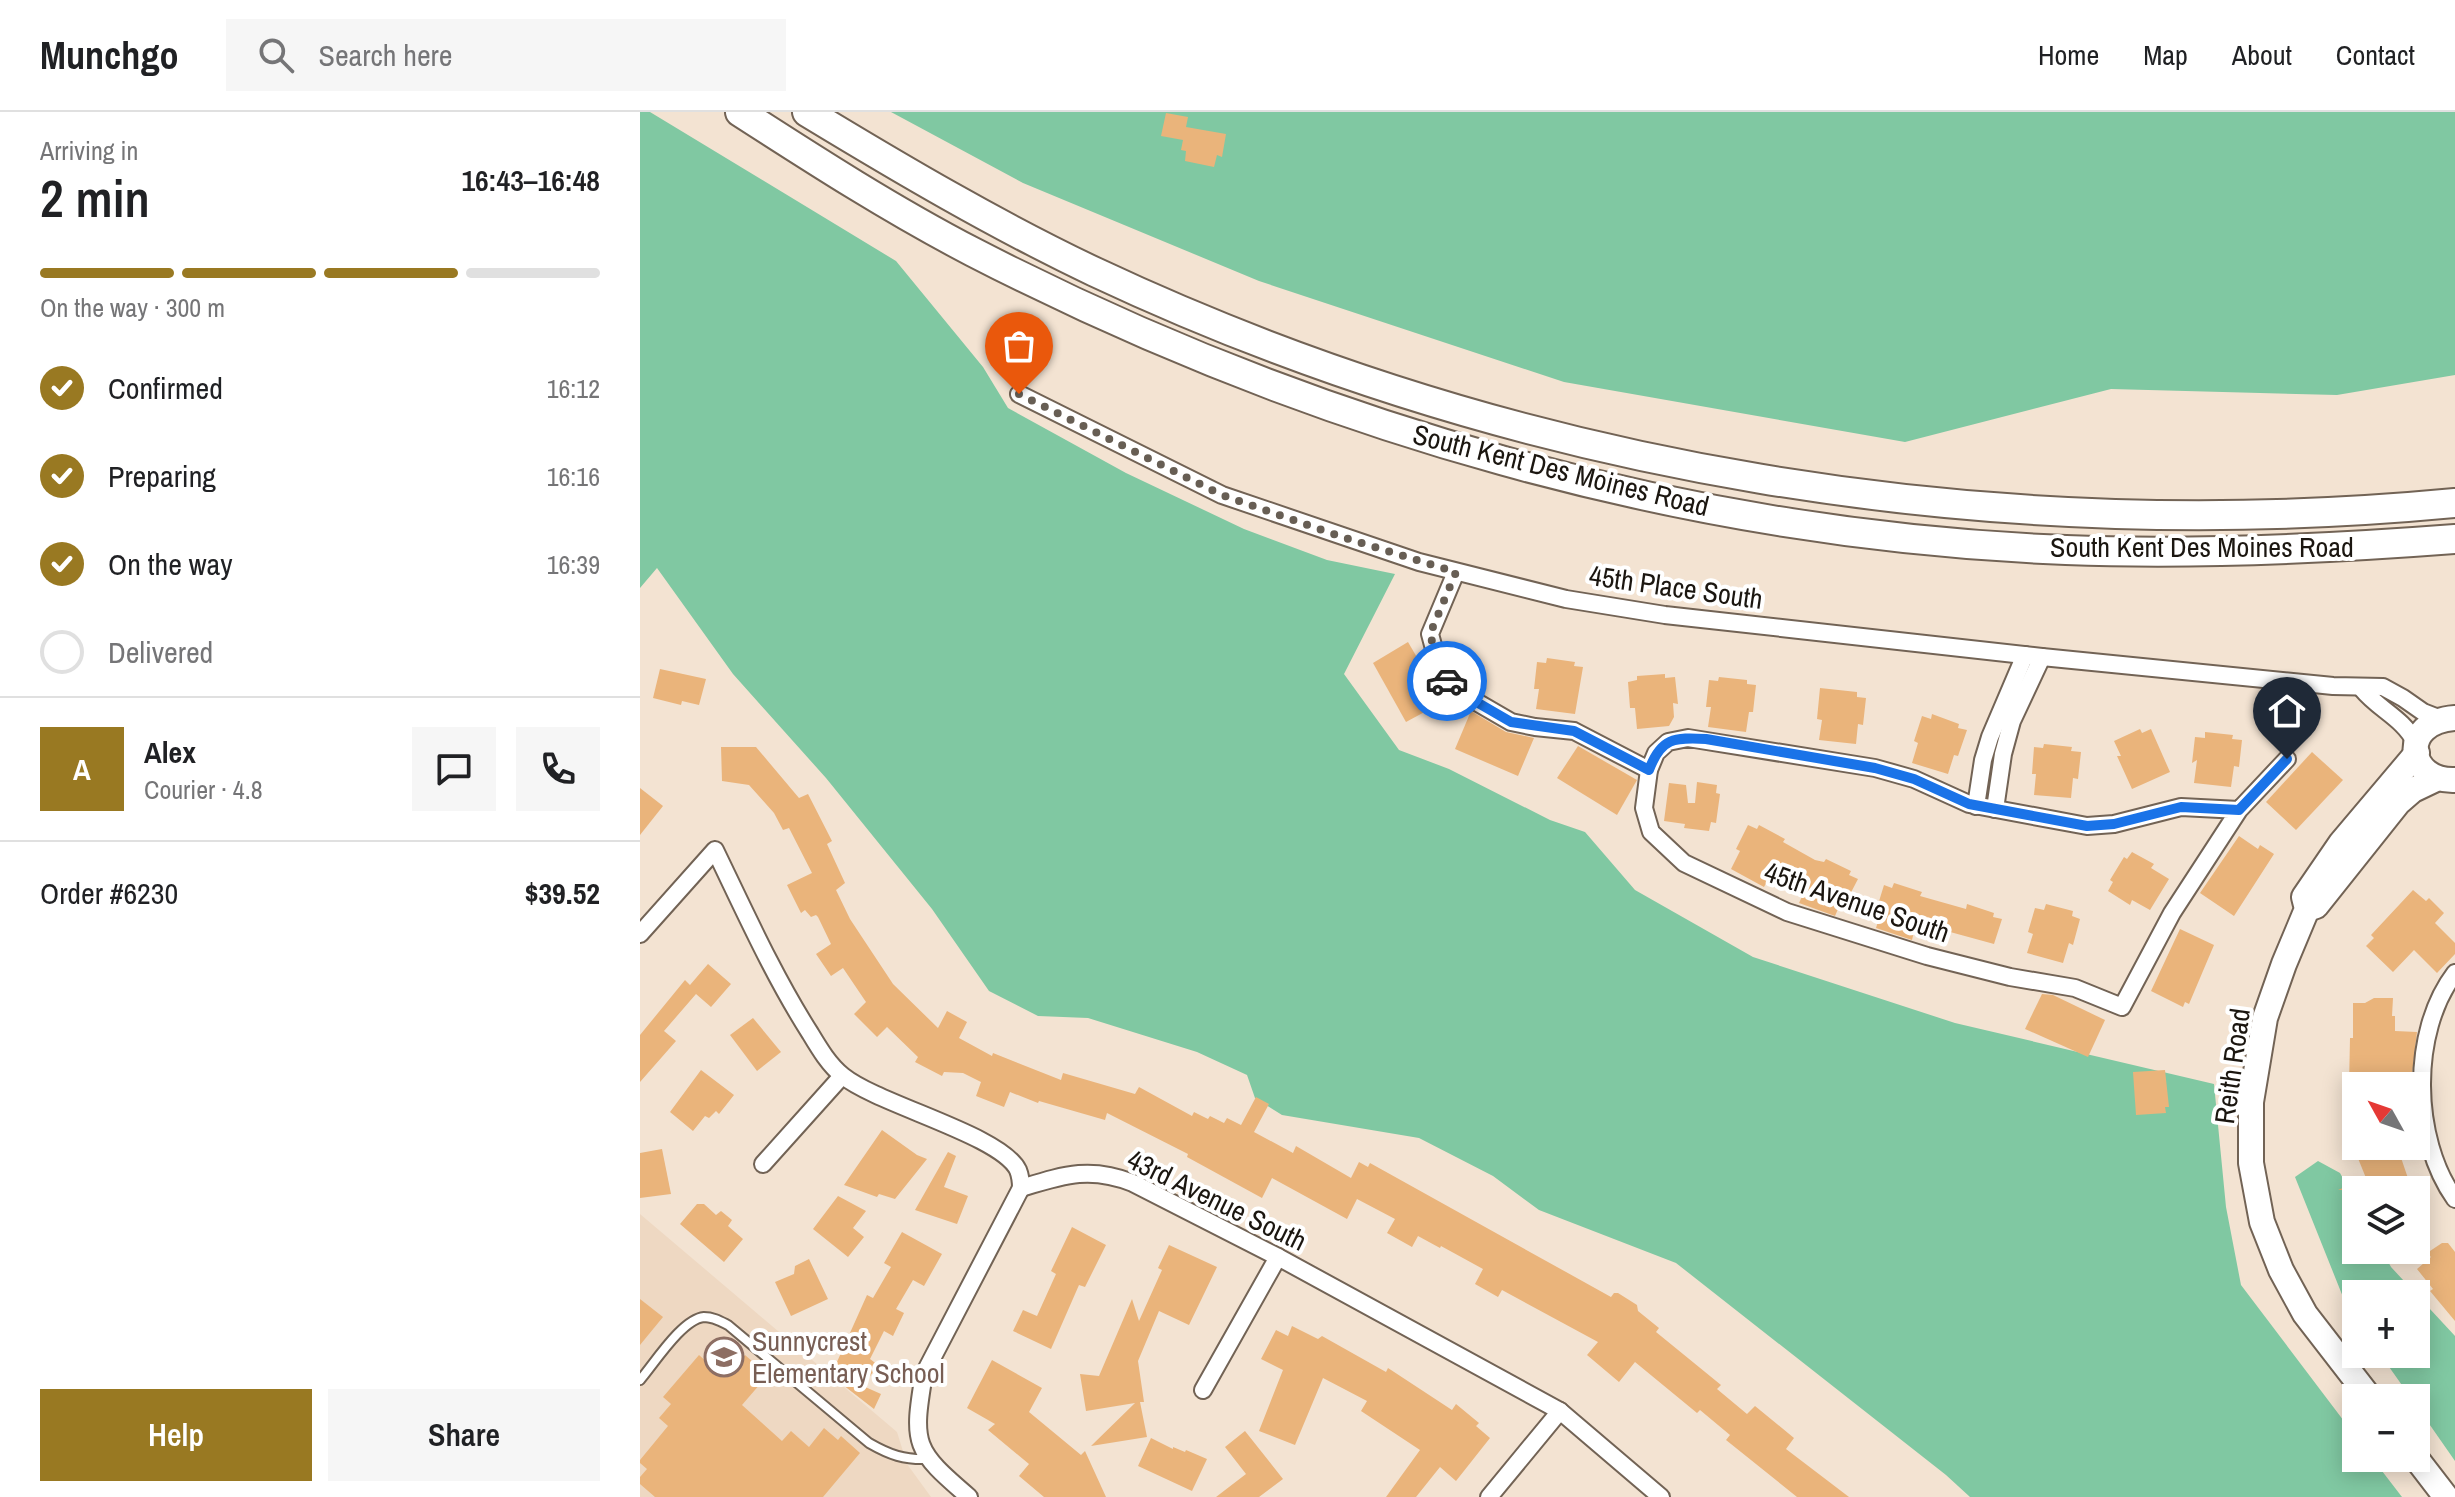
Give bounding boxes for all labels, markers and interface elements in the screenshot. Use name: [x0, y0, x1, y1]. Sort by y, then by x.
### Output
search box: [226, 19, 786, 91]
text: Munchgo: [40, 30, 178, 81]
icon: search: [254, 33, 298, 77]
text: Search here: [318, 35, 453, 75]
text: Home: [2038, 36, 2099, 74]
text: Map: [2143, 36, 2188, 74]
text: About: [2232, 36, 2292, 74]
text: Contact: [2336, 36, 2415, 74]
text: Arriving in: [40, 133, 138, 168]
text: 16:43–16:48: [461, 160, 600, 200]
text: 2 min: [40, 163, 150, 233]
text: On the way · 300 m: [40, 290, 225, 325]
pin: [985, 312, 1053, 394]
icon: bag: [997, 324, 1041, 368]
icon: check: [40, 366, 84, 410]
text: Confirmed: [108, 368, 223, 408]
text: 16:12: [547, 371, 600, 406]
street label: South Kent Des Moines Road: [1409, 415, 1713, 525]
icon: check: [40, 454, 84, 498]
text: Preparing: [108, 456, 216, 496]
text: 16:16: [547, 459, 600, 494]
street label: South Kent Des Moines Road: [2050, 528, 2354, 566]
icon: check: [40, 542, 84, 586]
text: On the way: [108, 544, 232, 584]
text: 16:39: [547, 547, 600, 582]
street label: 45th Place South: [1587, 556, 1765, 618]
text: Delivered: [108, 632, 213, 672]
courier: [1407, 641, 1487, 721]
icon: car: [1425, 659, 1469, 703]
pin: [2253, 677, 2321, 759]
icon: home: [2265, 689, 2309, 733]
button: chat: [412, 727, 496, 811]
button: phone: [516, 727, 600, 811]
text: Alex: [144, 732, 196, 772]
text: A: [73, 749, 91, 789]
text: Courier · 4.8: [144, 772, 263, 807]
street label: 45th Avenue South: [1759, 853, 1955, 951]
text: Order #6230: [40, 873, 178, 913]
text: $39.52: [525, 873, 600, 913]
street label: Reith Road: [2205, 1006, 2259, 1126]
north arrow: [2342, 1072, 2430, 1160]
map controls: [2342, 1072, 2430, 1472]
street label: 43rd Avenue South: [1121, 1140, 1313, 1260]
button: layers: [2342, 1176, 2430, 1264]
button: +: [2342, 1280, 2430, 1368]
place label: Sunnycrest Elementary School: [752, 1322, 945, 1392]
school or university icon: Sunnycrest Elementary School: [703, 1336, 745, 1378]
button: −: [2342, 1384, 2430, 1472]
button: Help: [40, 1389, 312, 1481]
button: Share: [328, 1389, 600, 1481]

